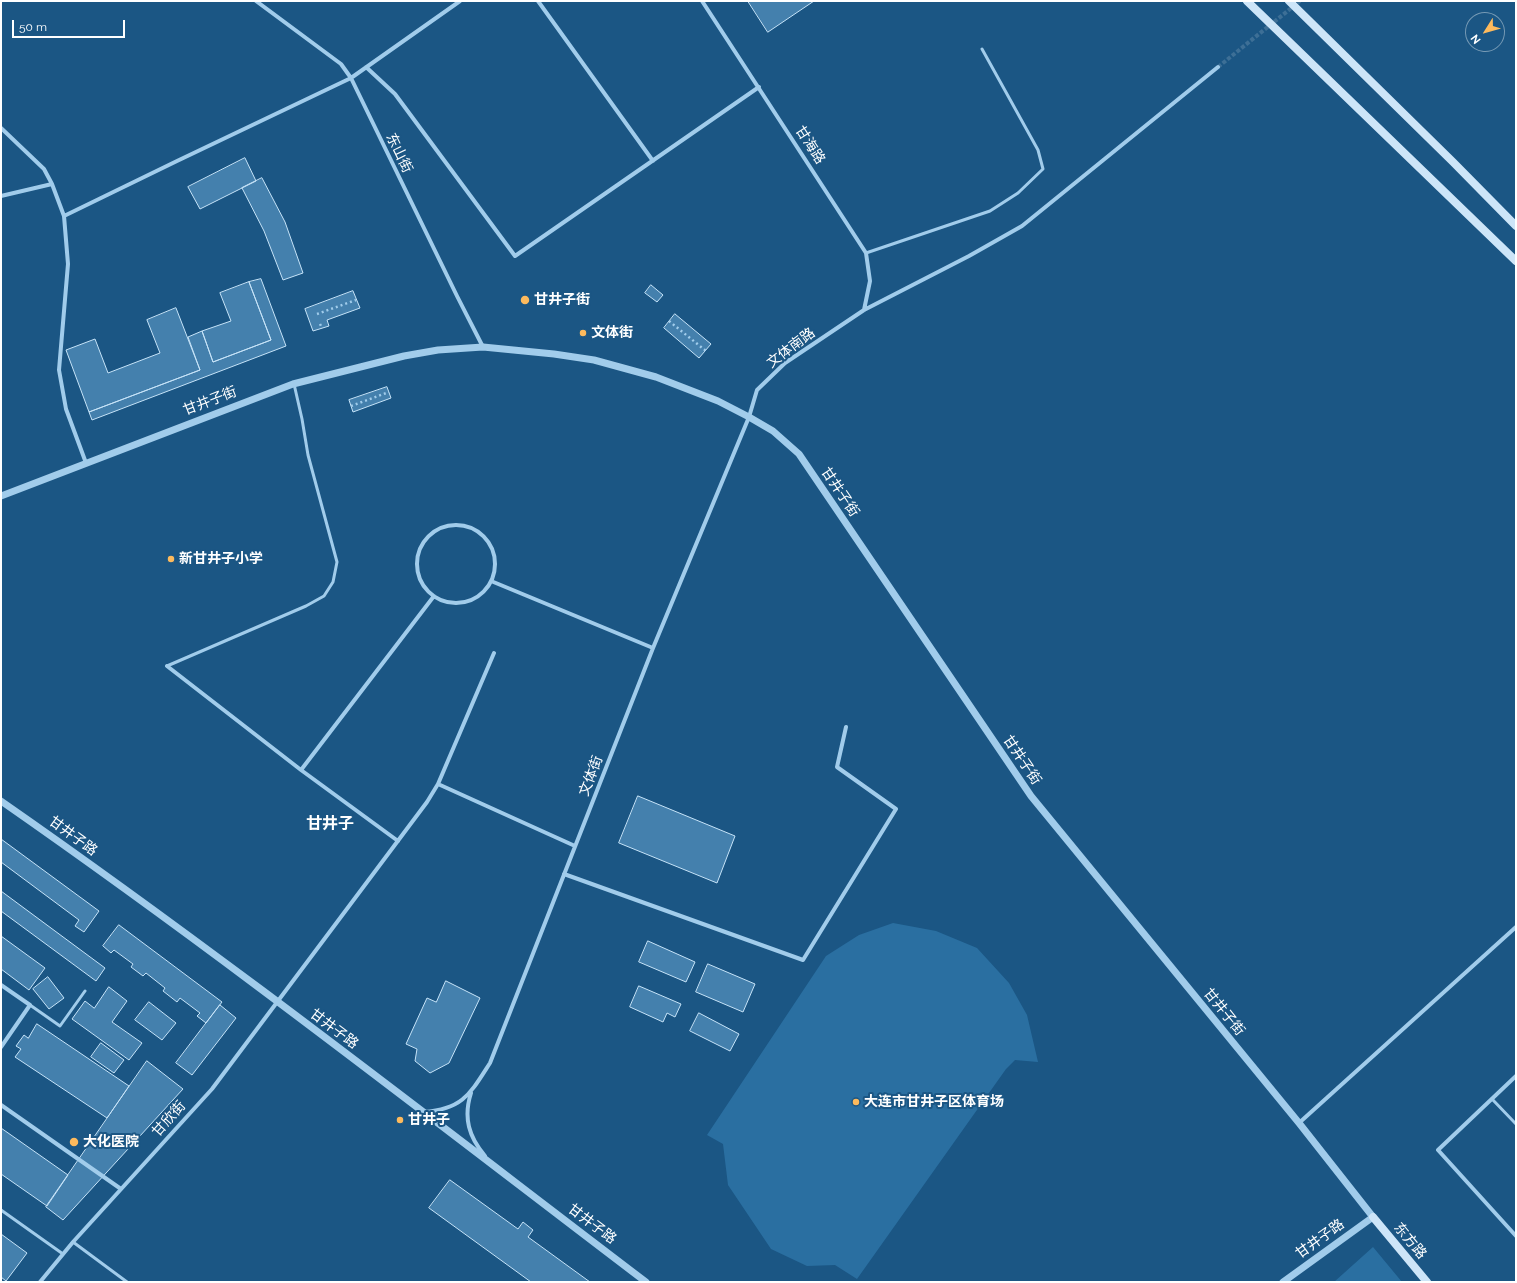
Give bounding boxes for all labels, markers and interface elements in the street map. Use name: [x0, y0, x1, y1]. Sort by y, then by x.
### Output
scale bar: [14, 12, 127, 38]
north arrow: [1465, 12, 1505, 52]
text: 50 m: [19, 20, 47, 34]
text: N: [1468, 32, 1484, 46]
street label: 甘海路: [792, 123, 828, 167]
street label: 东山街: [382, 130, 416, 176]
place label: 甘井子街: [534, 292, 590, 308]
marker: 甘井子街: [519, 294, 531, 306]
street label: 文体南路: [764, 324, 818, 372]
place label: 文体街: [591, 325, 633, 341]
marker: 文体街: [578, 328, 588, 338]
street label: 甘井子街: [181, 383, 239, 419]
street label: 甘井子街: [817, 464, 863, 520]
place label: 新甘井子小学: [179, 551, 263, 567]
marker: 新甘井子小学: [166, 554, 176, 564]
street label: 甘井子街: [999, 732, 1045, 788]
street label: 文体街: [576, 753, 606, 799]
street label: 甘井子路: [45, 813, 101, 859]
district label: 甘井子: [306, 814, 354, 834]
street label: 甘井子街: [1200, 985, 1248, 1039]
street label: 甘井子路: [307, 1005, 361, 1053]
place label: 大连市甘井子区体育场: [864, 1094, 1004, 1110]
marker: 大连市甘井子区体育场: [851, 1097, 861, 1107]
street label: 甘欣街: [149, 1098, 189, 1140]
place label: 甘井子: [408, 1112, 450, 1128]
marker: 甘井子: [395, 1115, 405, 1125]
place label: 大化医院: [83, 1134, 139, 1150]
marker: 大化医院: [68, 1136, 80, 1148]
street label: 甘井子路: [565, 1200, 619, 1248]
street label: 甘井子路: [1292, 1216, 1348, 1262]
street label: 东方路: [1390, 1220, 1430, 1262]

